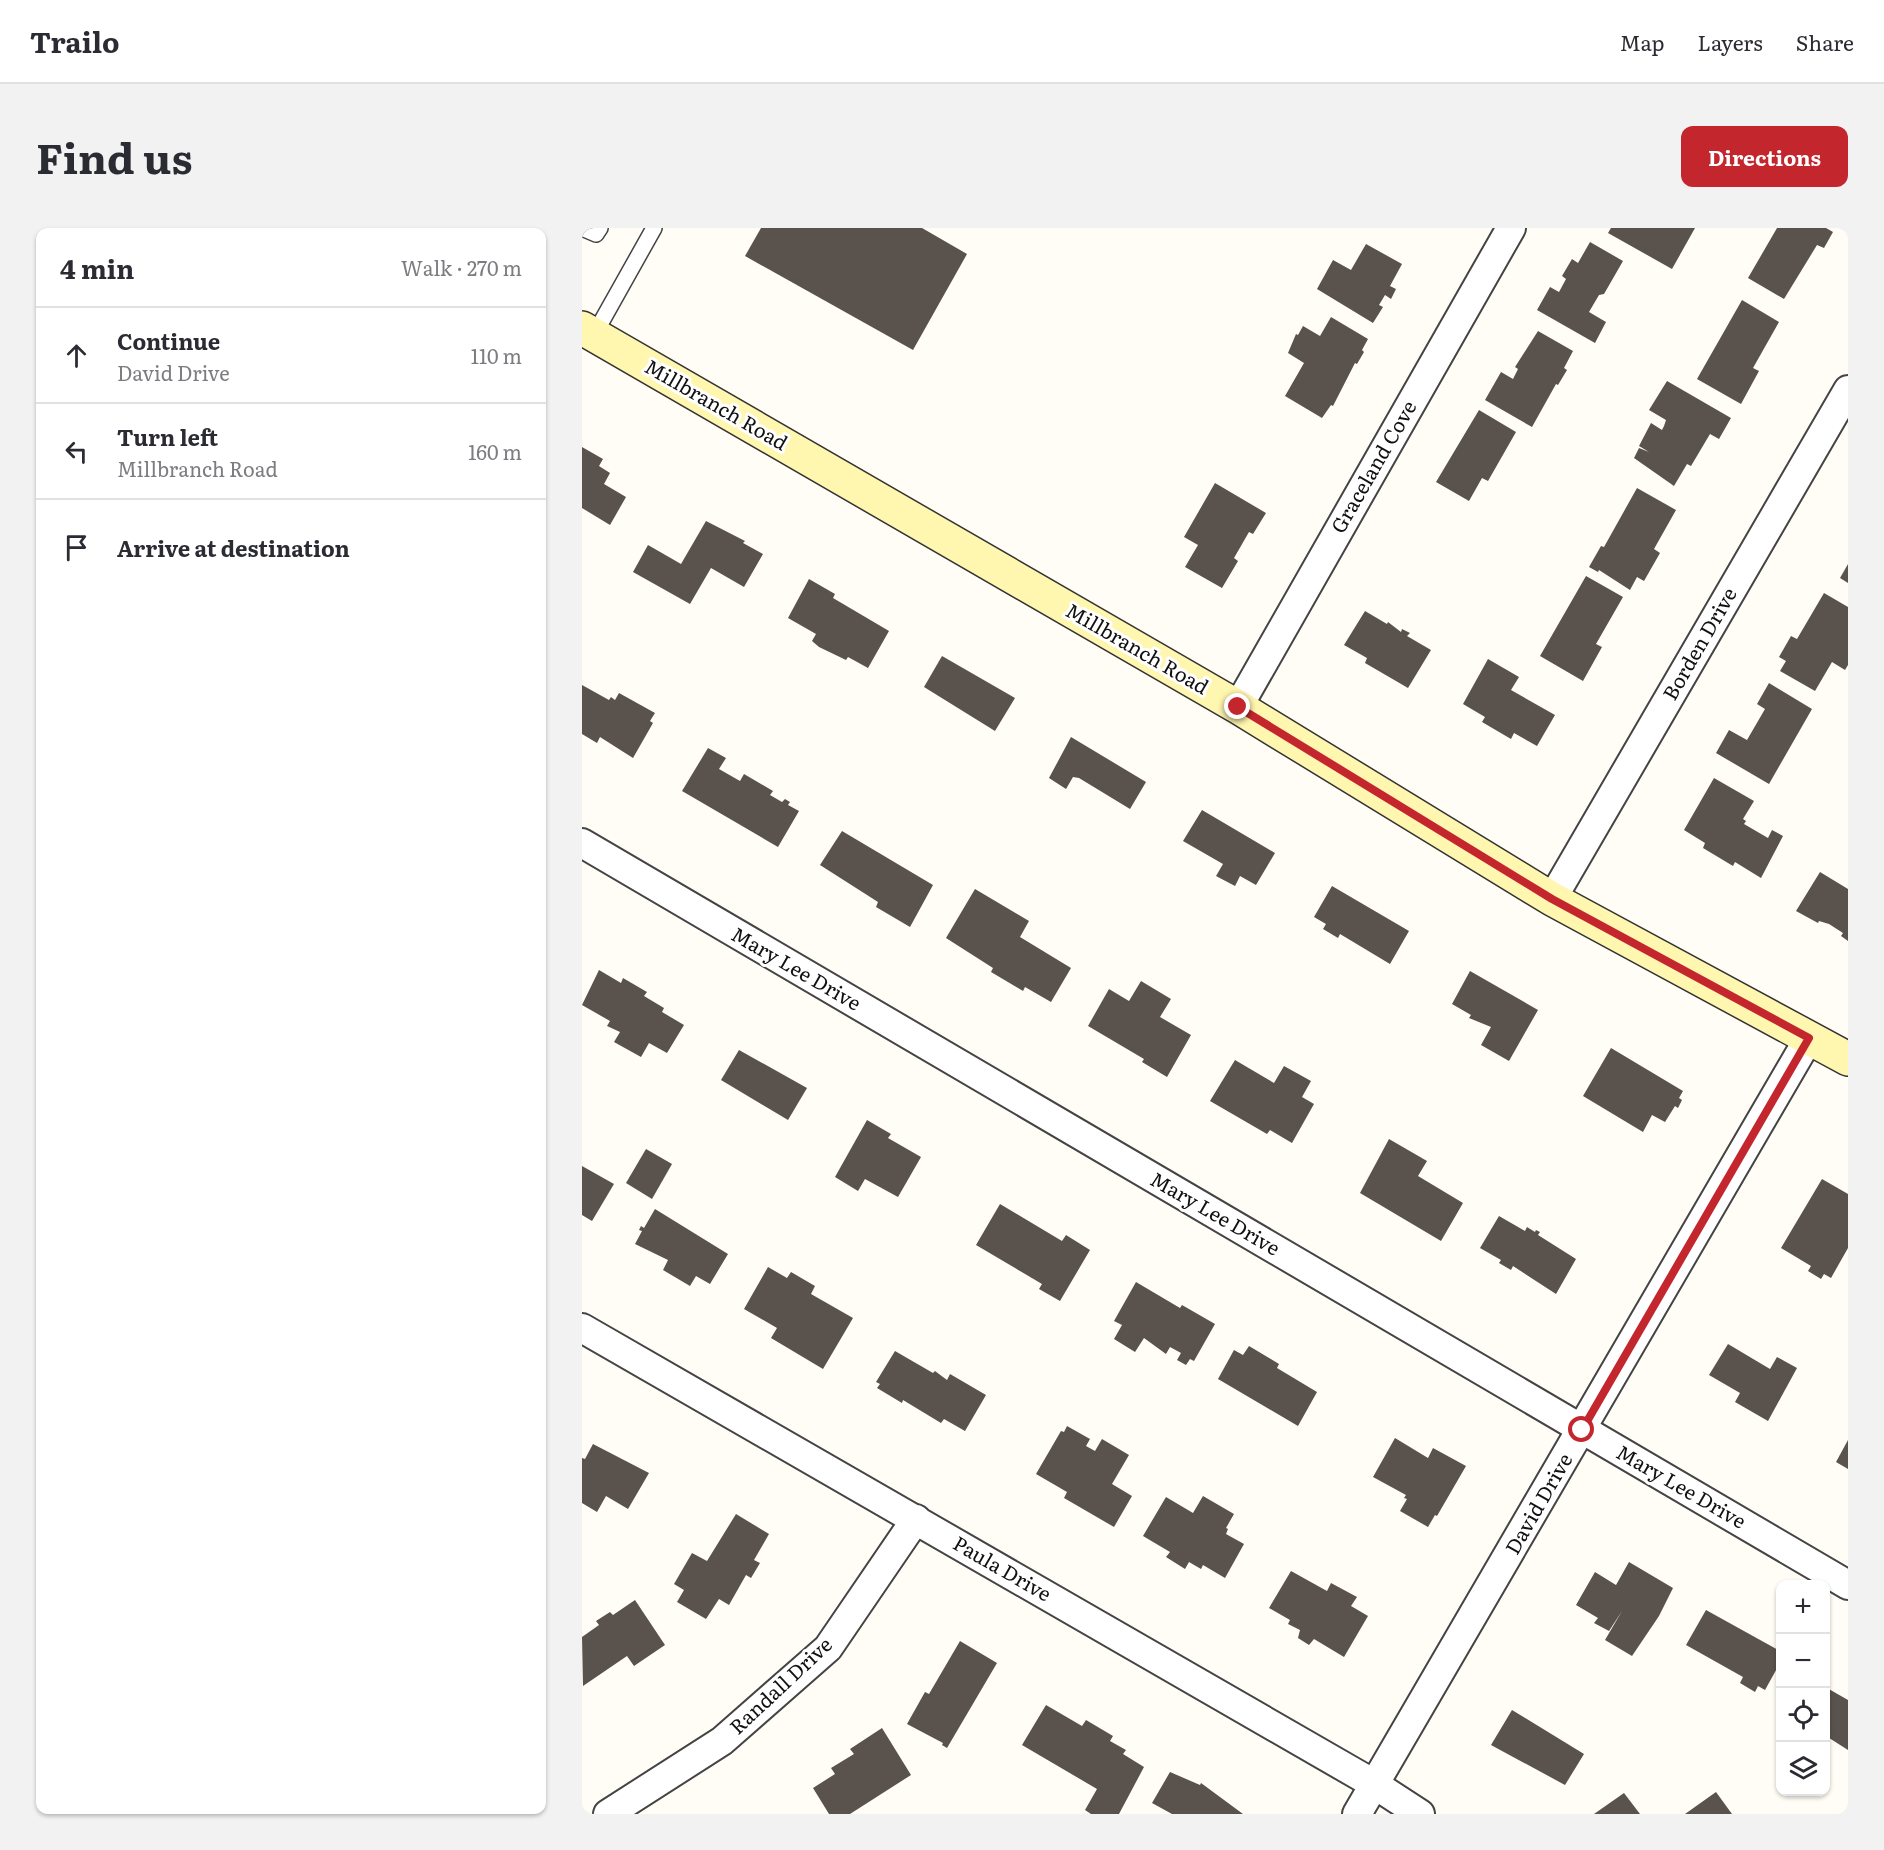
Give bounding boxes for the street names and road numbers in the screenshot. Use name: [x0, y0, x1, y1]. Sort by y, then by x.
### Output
street label: Millbranch Road: [640, 350, 794, 456]
street label: Graceland Cove: [1322, 394, 1422, 538]
street label: Borden Drive: [1654, 581, 1743, 705]
street label: Millbranch Road: [1061, 594, 1215, 700]
street label: Mary Lee Drive: [727, 918, 867, 1017]
street label: Mary Lee Drive: [1146, 1163, 1286, 1262]
street label: Mary Lee Drive: [1612, 1436, 1752, 1535]
street label: David Drive: [1496, 1447, 1578, 1559]
street label: Paula Drive: [948, 1527, 1058, 1608]
street label: Randall Drive: [722, 1629, 838, 1740]

